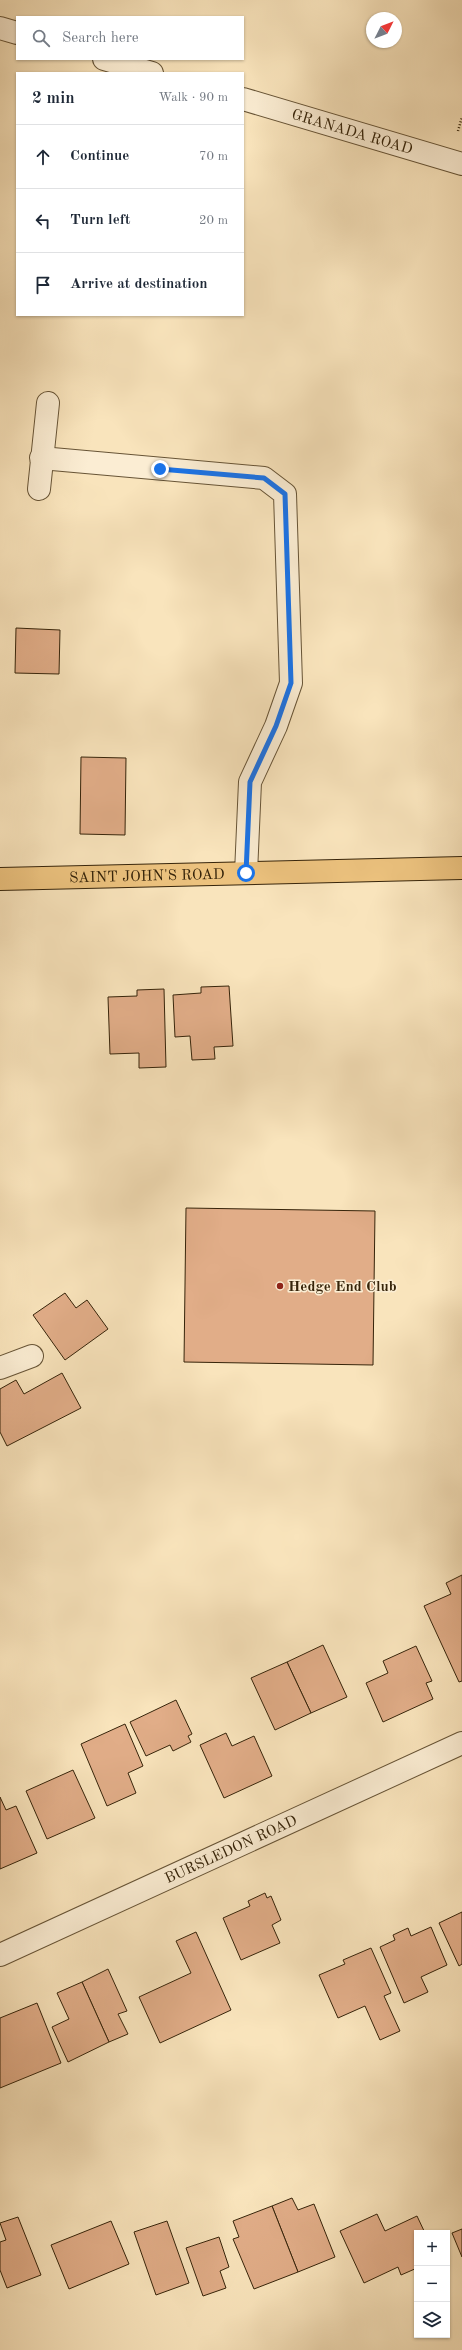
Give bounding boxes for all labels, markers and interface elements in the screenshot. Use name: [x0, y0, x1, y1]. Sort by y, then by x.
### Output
north arrow: [366, 12, 402, 48]
search box: [16, 16, 244, 60]
icon: search: [30, 27, 52, 49]
text: Search here: [62, 31, 139, 46]
text: 2 min: [32, 90, 75, 107]
text: Walk · 90 m: [159, 91, 228, 104]
street label: GRANADA ROAD: [290, 108, 414, 158]
icon: ahead: [32, 146, 54, 168]
text: Continue: [70, 149, 129, 164]
text: 70 m: [199, 150, 228, 163]
icon: left: [32, 210, 54, 232]
text: Turn left: [70, 213, 130, 228]
text: 20 m: [199, 214, 228, 227]
icon: arrive: [32, 274, 54, 296]
text: Arrive at destination: [70, 277, 208, 292]
route end: [151, 460, 169, 478]
route start: [237, 864, 255, 882]
street label: SAINT JOHN'S ROAD: [69, 868, 225, 886]
place label: Hedge End Club: [288, 1280, 397, 1295]
marker: Hedge End Club: [275, 1281, 285, 1291]
street label: BURSLEDON ROAD: [163, 1814, 300, 1887]
map controls: [414, 2230, 450, 2338]
button: +: [414, 2230, 450, 2266]
button: −: [414, 2266, 450, 2302]
button: layers: [414, 2302, 450, 2338]

